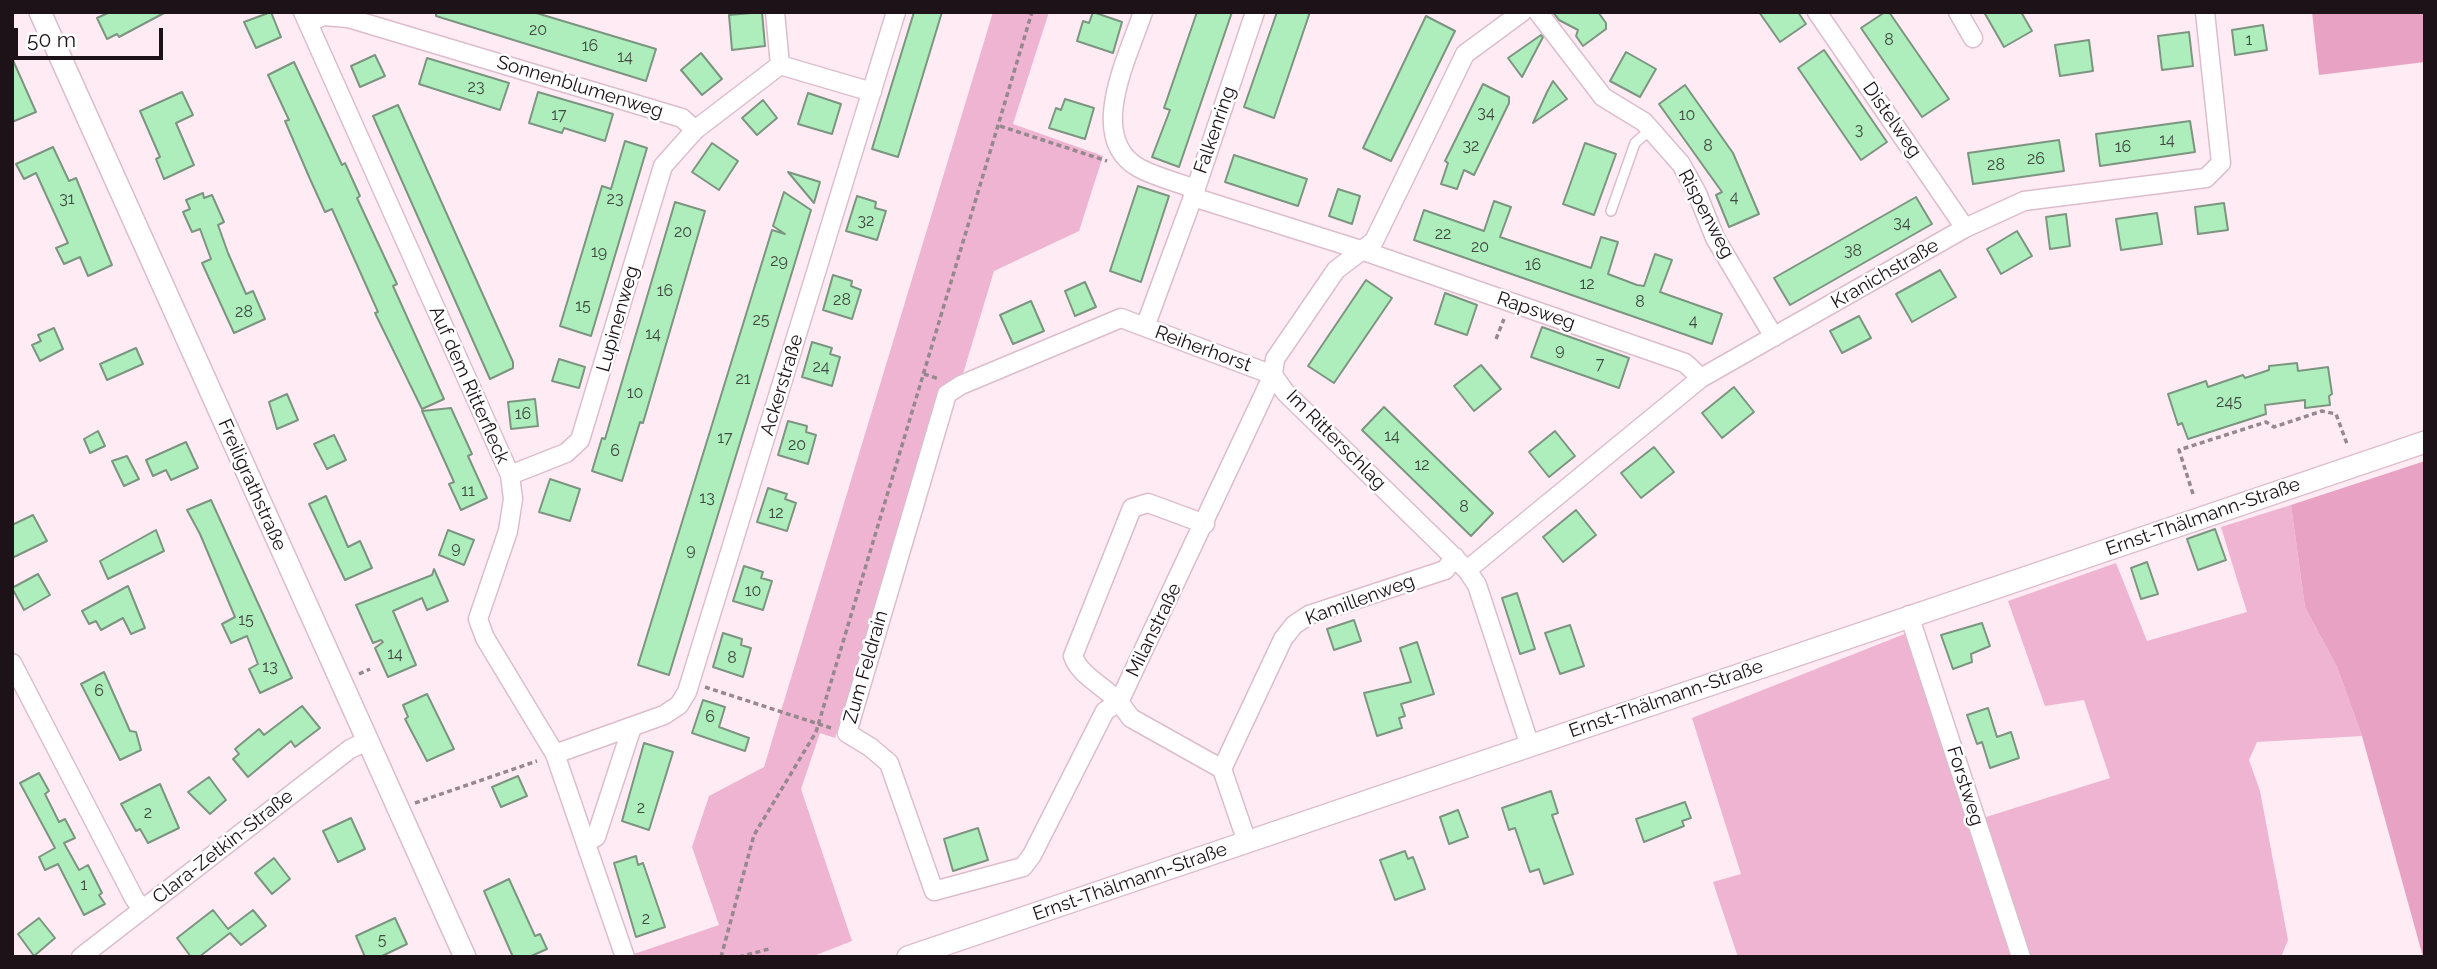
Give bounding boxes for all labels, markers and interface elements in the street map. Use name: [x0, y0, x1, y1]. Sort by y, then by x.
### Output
scale bar: [18, 14, 166, 58]
house number: 20: [529, 20, 547, 40]
text: 50 m: [27, 27, 76, 52]
house number: 8: [1884, 30, 1894, 50]
house number: 1: [2246, 30, 2252, 50]
house number: 16: [582, 36, 598, 56]
house number: 14: [617, 47, 633, 67]
street label: Sonnenblumenweg: [494, 51, 666, 123]
house number: 23: [468, 77, 484, 97]
street label: Distelweg: [1858, 78, 1926, 162]
street label: Falkenring: [1189, 83, 1241, 177]
house number: 34: [1477, 103, 1495, 123]
house number: 17: [551, 105, 567, 125]
house number: 10: [1679, 105, 1695, 125]
house number: 3: [1855, 120, 1863, 140]
house number: 14: [2159, 130, 2175, 150]
house number: 32: [1463, 136, 1479, 156]
house number: 8: [1703, 136, 1713, 156]
house number: 16: [2115, 137, 2131, 157]
house number: 26: [2027, 149, 2045, 169]
house number: 28: [1987, 155, 2005, 175]
street label: Rispenweg: [1673, 166, 1739, 262]
house number: 4: [1730, 187, 1738, 207]
house number: 31: [59, 189, 75, 209]
house number: 23: [607, 189, 623, 209]
house number: 32: [858, 211, 874, 231]
house number: 34: [1893, 213, 1911, 233]
house number: 20: [674, 222, 692, 242]
house number: 22: [1435, 224, 1451, 244]
street label: Kranichstraße: [1827, 234, 1943, 314]
house number: 20: [1471, 237, 1489, 257]
house number: 38: [1844, 241, 1862, 261]
house number: 19: [591, 242, 607, 262]
house number: 29: [770, 251, 788, 271]
house number: 16: [1525, 255, 1541, 275]
street label: Lupinenweg: [592, 263, 644, 375]
house number: 12: [1579, 274, 1595, 294]
house number: 16: [657, 281, 673, 301]
street label: Rapsweg: [1494, 287, 1578, 335]
house number: 28: [833, 290, 851, 310]
house number: 8: [1635, 292, 1645, 312]
house number: 15: [575, 296, 591, 316]
house number: 28: [235, 302, 253, 322]
street label: Auf dem Ritterfleck: [424, 303, 514, 467]
house number: 25: [752, 310, 770, 330]
house number: 4: [1689, 311, 1697, 331]
street label: Reiherhorst: [1152, 321, 1254, 377]
house number: 14: [645, 324, 661, 344]
street label: Ackerstraße: [756, 332, 808, 438]
house number: 9: [1555, 340, 1565, 360]
house number: 7: [1596, 354, 1604, 374]
house number: 24: [812, 357, 830, 377]
house number: 21: [735, 369, 751, 389]
house number: 10: [627, 383, 643, 403]
street label: Im Ritterschlag: [1281, 385, 1391, 495]
house number: 245: [2216, 392, 2242, 412]
house number: 16: [515, 404, 531, 424]
street label: Freiligrathstraße: [213, 416, 291, 554]
house number: 14: [1384, 426, 1400, 446]
house number: 17: [717, 428, 733, 448]
house number: 20: [788, 435, 806, 455]
house number: 6: [610, 441, 620, 461]
house number: 12: [1414, 455, 1430, 475]
street label: Ernst-Thälmann-Straße: [2103, 473, 2303, 561]
house number: 11: [461, 481, 475, 501]
house number: 13: [699, 488, 715, 508]
house number: 8: [1459, 497, 1469, 517]
house number: 12: [768, 503, 784, 523]
house number: 9: [451, 538, 461, 558]
house number: 9: [686, 540, 696, 560]
street label: Kamillenweg: [1302, 570, 1418, 630]
street label: Milanstraße: [1121, 579, 1187, 681]
house number: 10: [745, 581, 761, 601]
street label: Zum Feldrain: [839, 608, 893, 726]
house number: 15: [238, 610, 254, 630]
house number: 14: [387, 644, 403, 664]
house number: 8: [727, 648, 737, 668]
street label: Ernst-Thälmann-Straße: [1566, 655, 1766, 743]
house number: 13: [262, 657, 278, 677]
house number: 6: [94, 681, 104, 701]
house number: 6: [705, 707, 715, 727]
street label: Forstweg: [1941, 743, 1989, 829]
street label: Clara-Zetkin-Straße: [148, 785, 298, 909]
house number: 2: [637, 798, 645, 818]
house number: 2: [144, 803, 152, 823]
street label: Ernst-Thälmann-Straße: [1030, 838, 1230, 926]
house number: 1: [81, 875, 87, 895]
house number: 2: [642, 909, 650, 929]
house number: 5: [378, 930, 386, 950]

